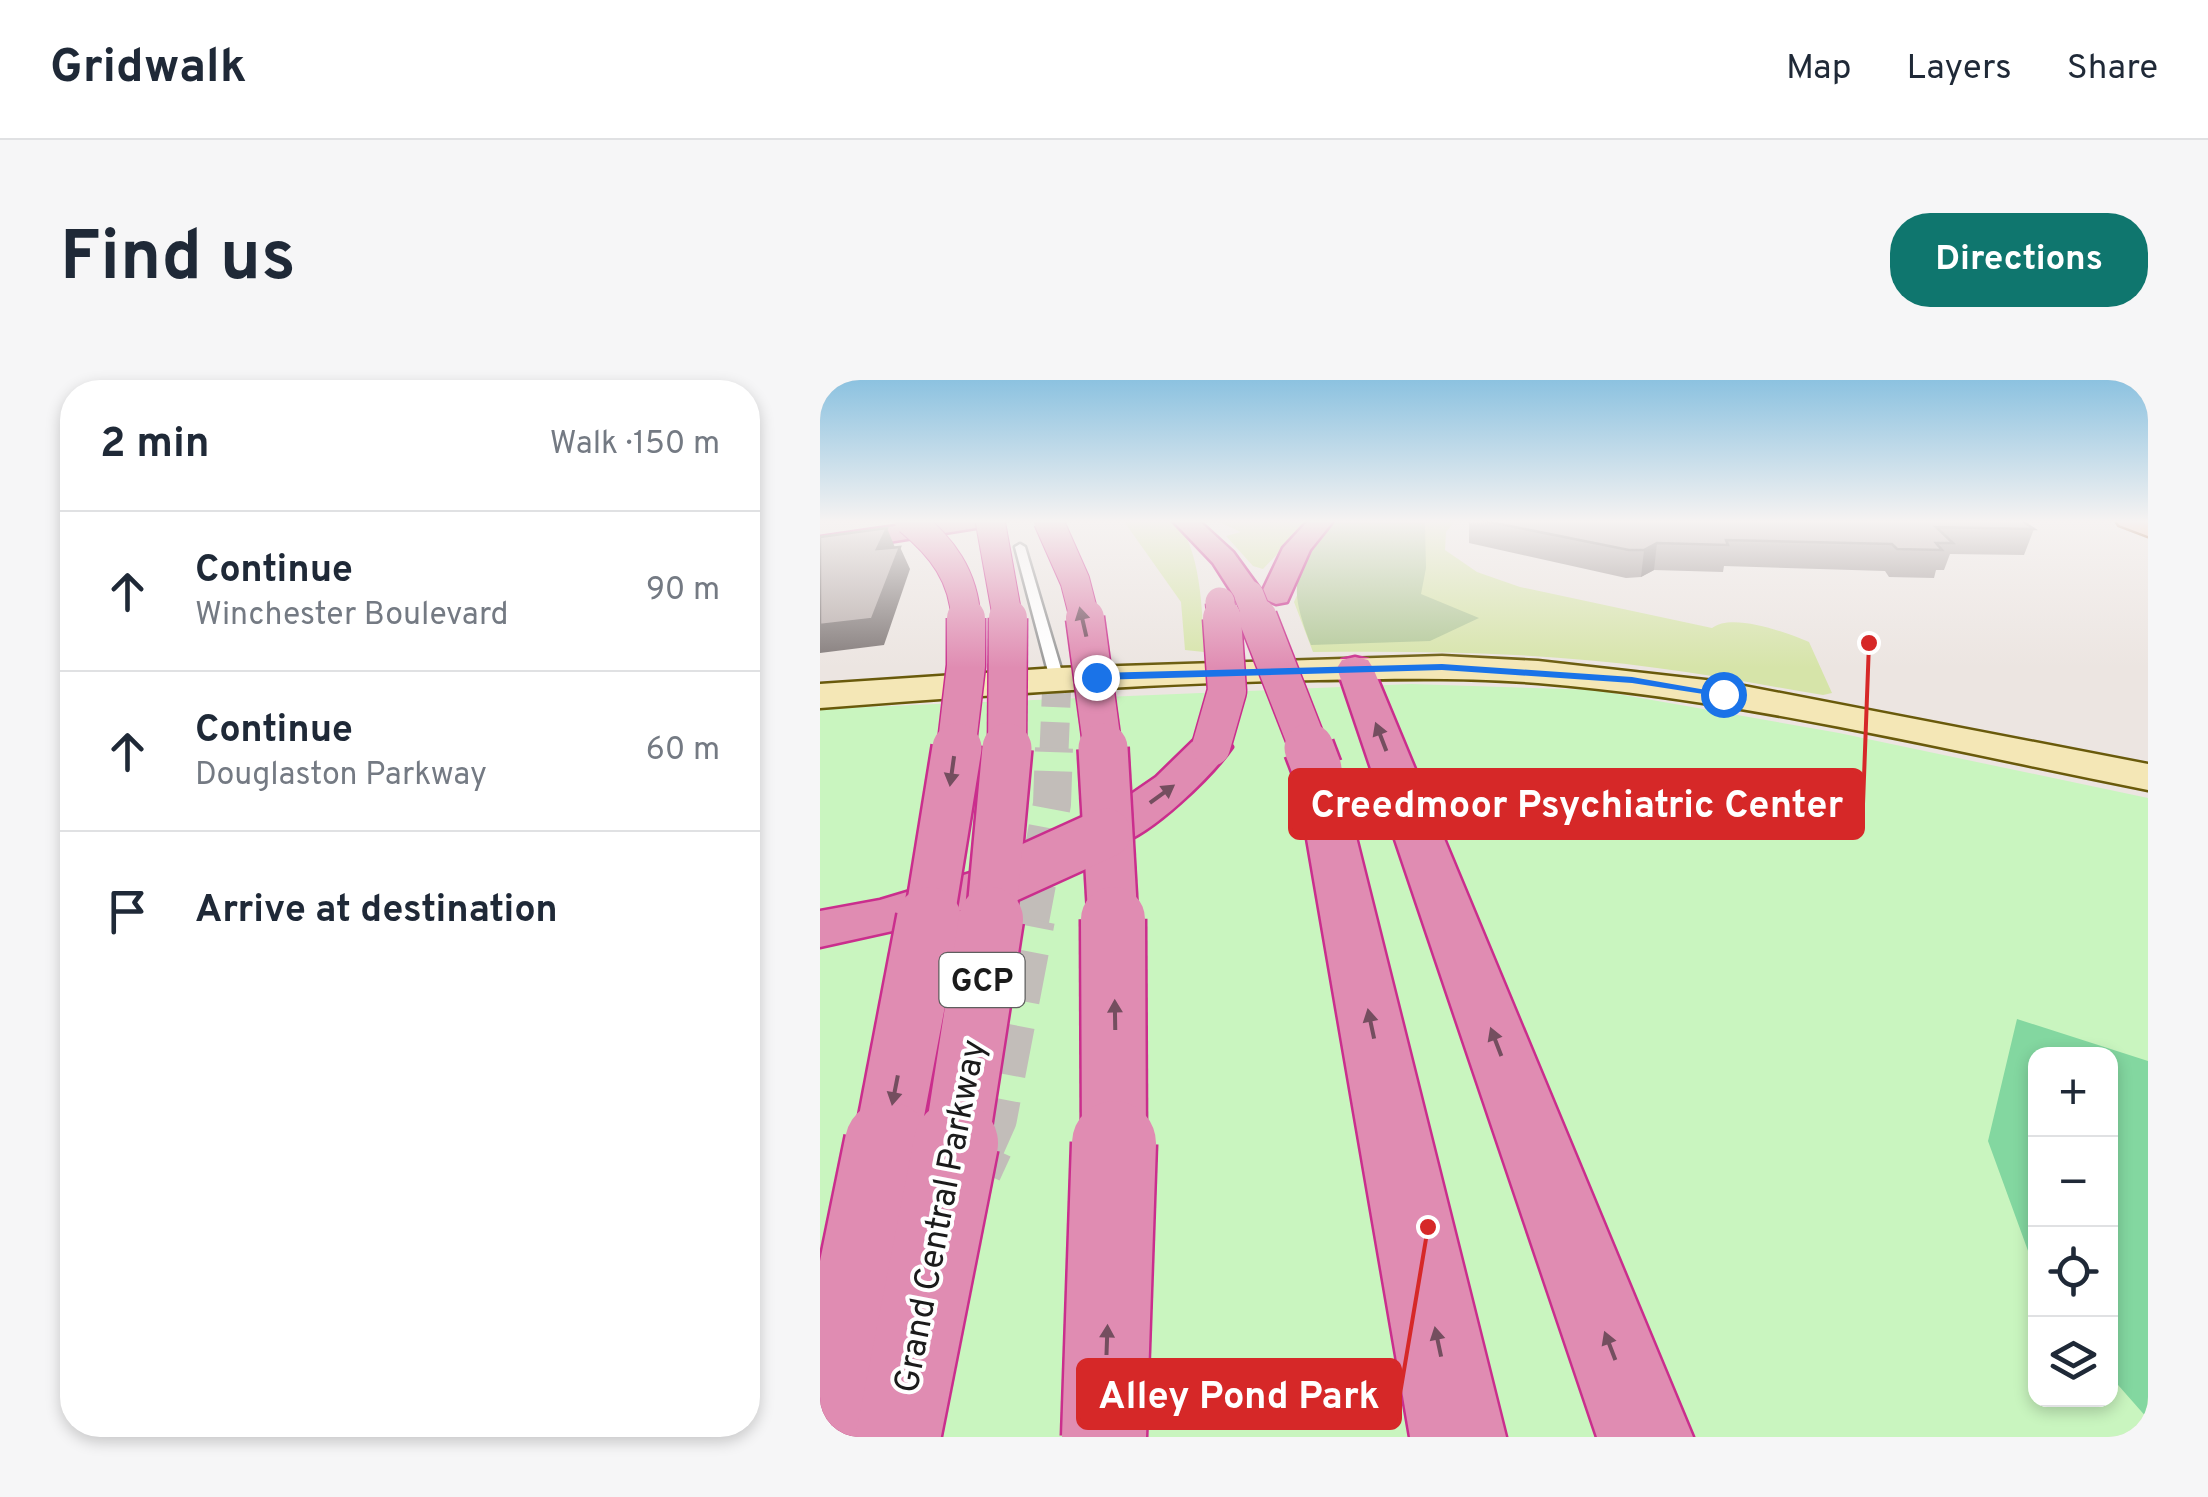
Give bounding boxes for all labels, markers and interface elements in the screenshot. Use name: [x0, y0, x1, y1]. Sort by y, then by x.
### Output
text: Gridwalk: [50, 39, 247, 99]
text: Map: [1786, 47, 1852, 91]
text: Layers: [1907, 47, 2012, 91]
text: Share: [2067, 47, 2158, 91]
button: Directions: [1890, 213, 2148, 307]
text: Find us: [60, 216, 296, 305]
text: 2 min: [100, 419, 210, 472]
text: Walk · 150 m: [550, 425, 720, 465]
text: Continue: [195, 547, 353, 596]
icon: ahead: [100, 564, 155, 619]
text: 90 m: [646, 571, 720, 611]
text: Winchester Boulevard: [195, 596, 509, 636]
one-way arrow: [1075, 606, 1090, 637]
route end: [1074, 655, 1120, 701]
route start: [1701, 672, 1747, 718]
text: Continue: [195, 707, 353, 756]
one-way arrow: [1373, 722, 1388, 752]
icon: ahead: [100, 724, 155, 779]
text: 60 m: [646, 731, 720, 771]
one-way arrow: [944, 755, 960, 787]
text: Douglaston Parkway: [195, 756, 487, 796]
callout: Creedmoor Psychiatric Center: [1290, 770, 1863, 838]
text: Creedmoor Psychiatric Center: [1311, 783, 1844, 832]
one-way arrow: [1149, 784, 1175, 804]
icon: arrive: [100, 884, 155, 939]
text: Arrive at destination: [195, 887, 558, 936]
road number: GCP: [940, 953, 1024, 1007]
one-way arrow: [1106, 998, 1122, 1030]
one-way arrow: [1363, 1008, 1378, 1039]
one-way arrow: [1488, 1026, 1503, 1056]
street label: Grand Central Parkway: [886, 1036, 998, 1397]
map controls: [2028, 1047, 2118, 1407]
button: +: [2028, 1047, 2118, 1137]
one-way arrow: [887, 1075, 903, 1106]
button: −: [2028, 1137, 2118, 1227]
button: locate: [2028, 1227, 2118, 1317]
button: layers: [2028, 1317, 2118, 1407]
one-way arrow: [1100, 1323, 1116, 1355]
one-way arrow: [1430, 1326, 1445, 1357]
one-way arrow: [1602, 1330, 1617, 1360]
callout: Alley Pond Park: [1078, 1360, 1400, 1428]
text: Alley Pond Park: [1098, 1374, 1380, 1423]

